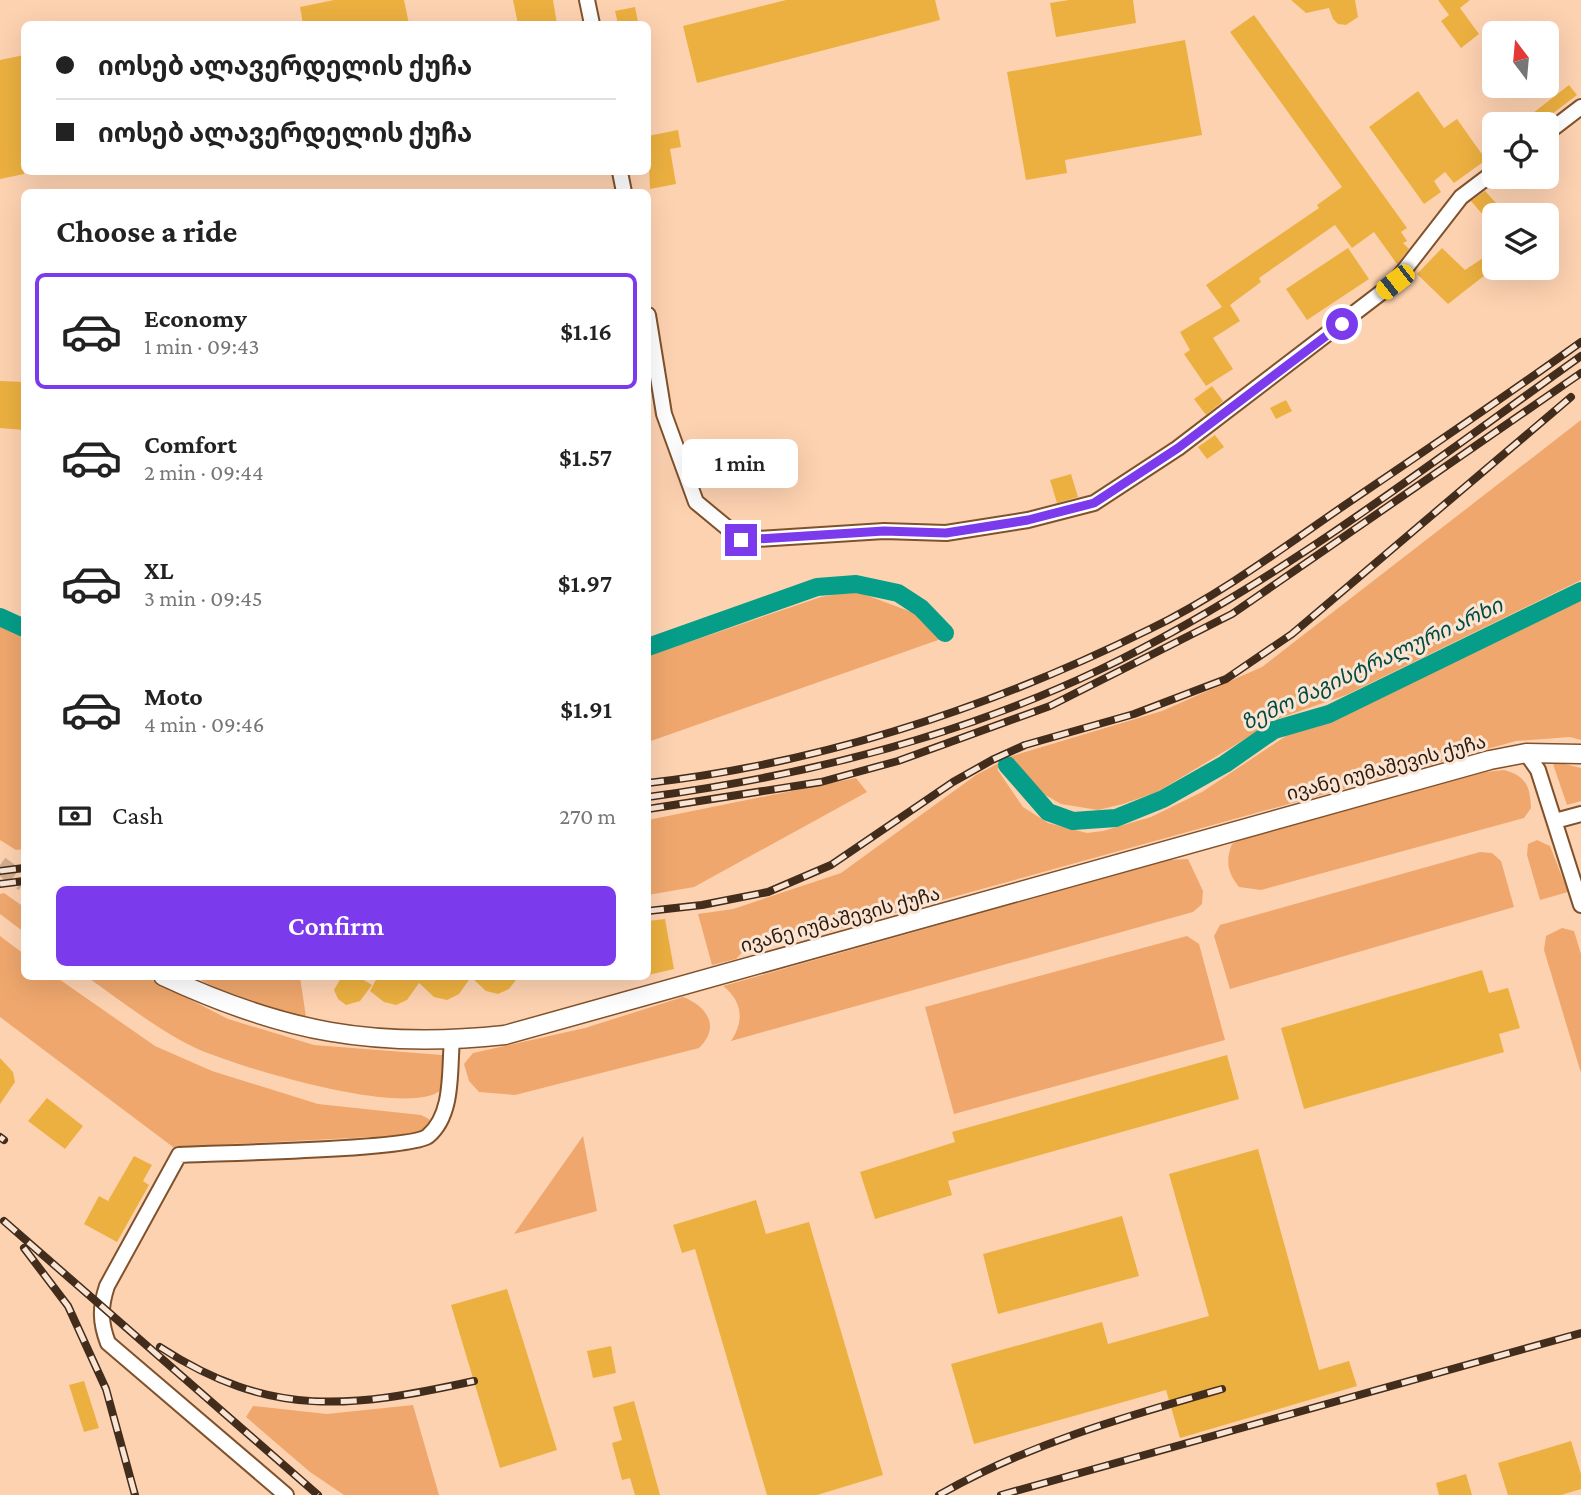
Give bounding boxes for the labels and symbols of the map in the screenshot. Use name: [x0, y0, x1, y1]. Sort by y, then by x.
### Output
north arrow: [1482, 21, 1559, 98]
car: [1372, 261, 1419, 303]
route start: [1326, 308, 1358, 340]
callout: 1 min: [683, 438, 799, 488]
route end: [725, 524, 757, 556]
water label: ზემო მაგისტრალური არხი: [1238, 592, 1508, 736]
street label: ივანე იუმაშევის ქუჩა: [1284, 731, 1488, 805]
street label: ივანე იუმაშევის ქუჩა: [738, 883, 942, 957]

